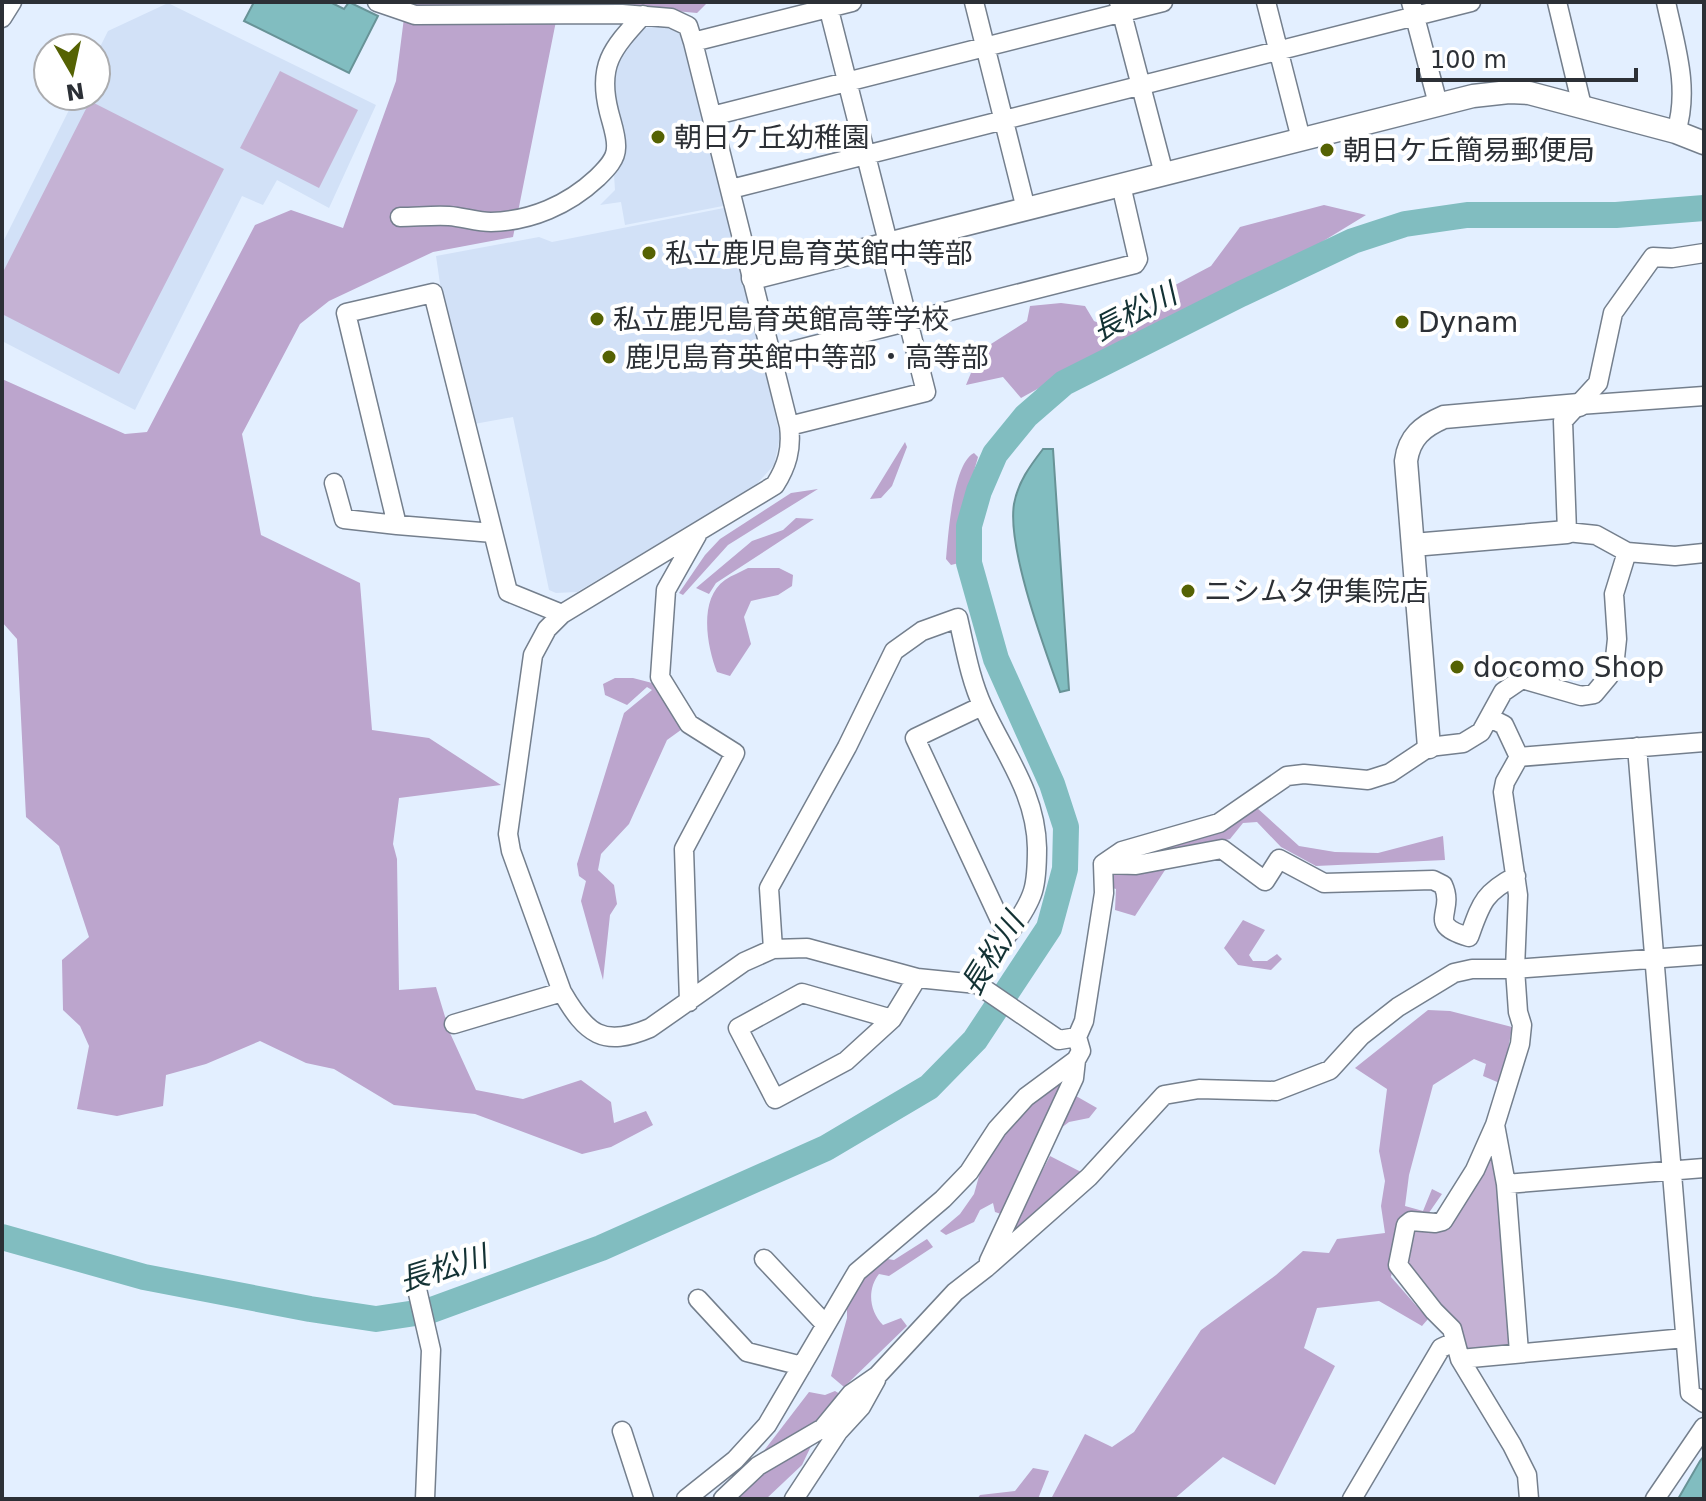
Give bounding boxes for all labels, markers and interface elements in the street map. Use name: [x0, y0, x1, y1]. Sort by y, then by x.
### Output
north arrow: [32, 32, 112, 112]
scale bar: [1418, 32, 1636, 82]
text: 100 m: [1430, 46, 1507, 74]
text: N: [64, 77, 86, 105]
place label: 朝日ケ丘幼稚園: [674, 121, 870, 154]
marker: 朝日ケ丘幼稚園: [649, 128, 667, 146]
place label: 朝日ケ丘簡易郵便局: [1343, 134, 1595, 167]
marker: 朝日ケ丘簡易郵便局: [1318, 141, 1336, 159]
place label: 私立鹿児島育英館中等部: [665, 237, 973, 270]
marker: 私立鹿児島育英館中等部: [640, 244, 658, 262]
water label: 長松川: [1086, 275, 1185, 348]
place label: 私立鹿児島育英館高等学校: [613, 303, 949, 336]
place label: Dynam: [1418, 306, 1518, 339]
marker: 私立鹿児島育英館高等学校: [588, 310, 606, 328]
marker: Dynam: [1393, 313, 1411, 331]
place label: 鹿児島育英館中等部・高等部: [625, 341, 989, 374]
marker: 鹿児島育英館中等部・高等部: [600, 348, 618, 366]
place label: ニシムタ伊集院店: [1204, 575, 1428, 608]
marker: ニシムタ伊集院店: [1179, 582, 1197, 600]
place label: docomo Shop: [1473, 651, 1664, 684]
marker: docomo Shop: [1448, 658, 1466, 676]
water label: 長松川: [953, 904, 1032, 1001]
water label: 長松川: [395, 1237, 494, 1298]

